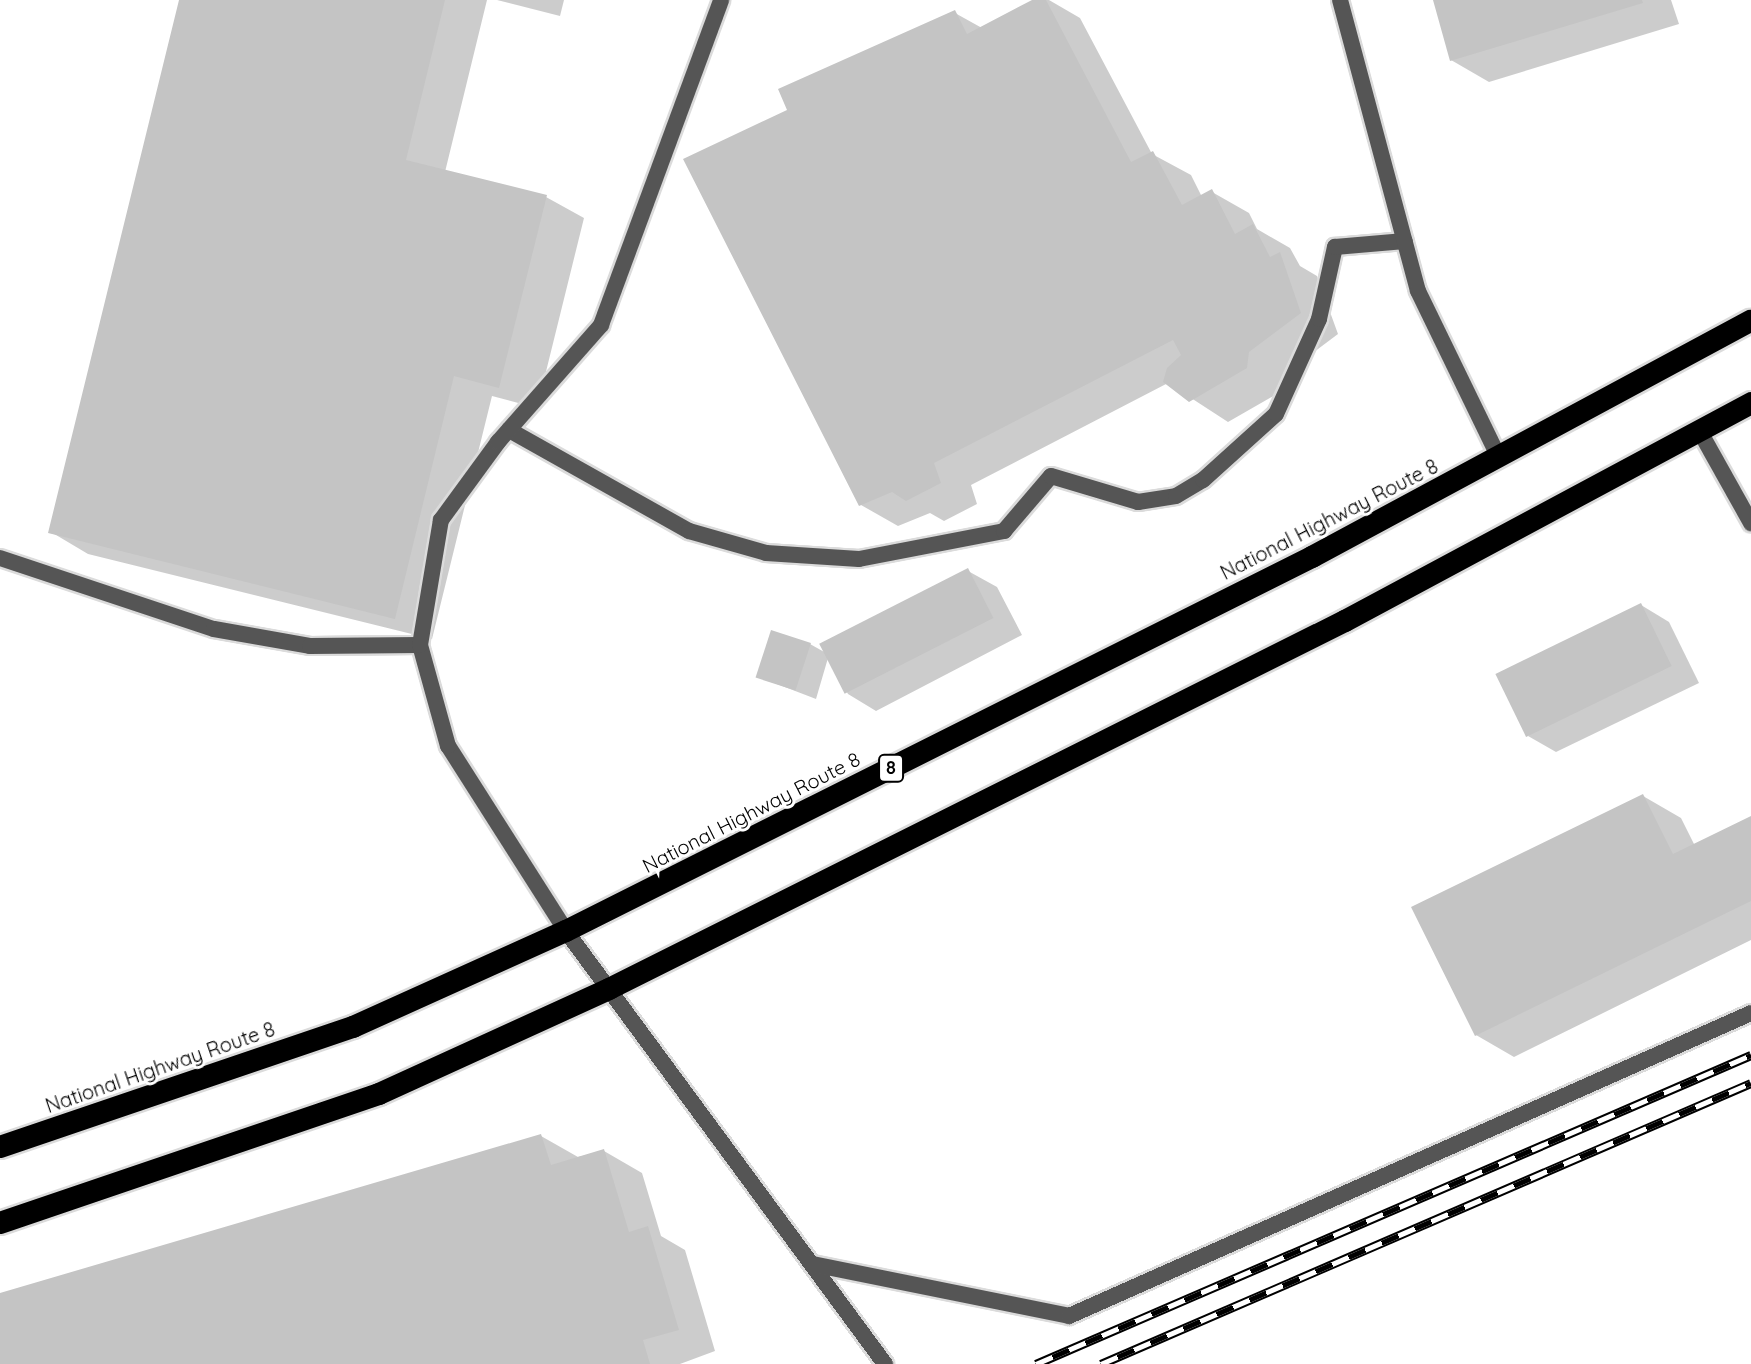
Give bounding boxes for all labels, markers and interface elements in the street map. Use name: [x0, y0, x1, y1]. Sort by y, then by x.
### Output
street label: National Highway Route 8: [1216, 454, 1442, 584]
street label: National Highway Route 8: [638, 747, 864, 877]
road number: 8: [877, 754, 905, 782]
street label: National Highway Route 8: [42, 1016, 278, 1118]

